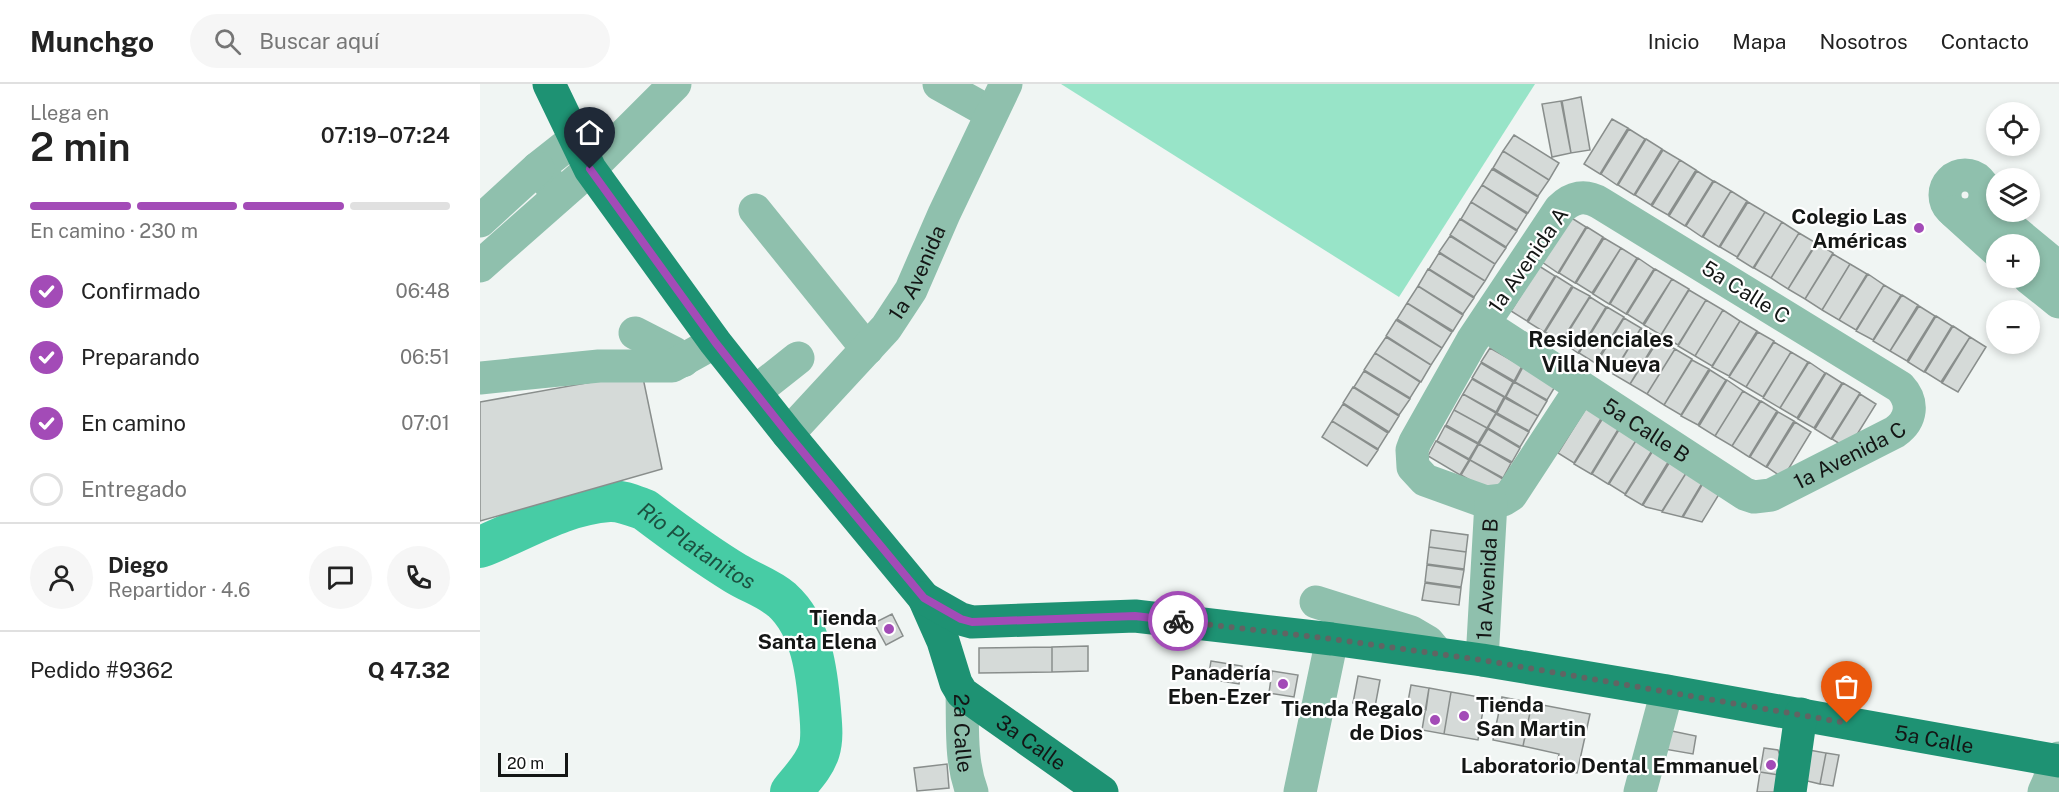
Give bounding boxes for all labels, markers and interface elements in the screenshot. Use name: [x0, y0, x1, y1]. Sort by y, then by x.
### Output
search box: [190, 14, 610, 68]
text: Munchgo: [30, 25, 154, 58]
icon: search: [211, 25, 244, 58]
text: Buscar aquí: [259, 28, 379, 54]
text: Inicio: [1648, 29, 1699, 54]
text: Mapa: [1732, 29, 1786, 54]
text: Nosotros: [1819, 29, 1908, 54]
text: Contacto: [1941, 29, 2029, 54]
text: Llega en: [30, 101, 109, 125]
map controls: [1986, 102, 2040, 354]
button: locate: [1986, 102, 2040, 156]
pin: [564, 107, 615, 169]
icon: home: [573, 116, 606, 149]
text: 07:19–07:24: [321, 122, 450, 148]
text: 2 min: [30, 124, 131, 170]
button: layers: [1986, 168, 2040, 222]
street label: 1a Avenida A: [1483, 203, 1573, 317]
place label: Colegio Las Américas: [1791, 204, 1907, 253]
text: En camino · 230 m: [30, 219, 198, 243]
street label: 1a Avenida: [882, 221, 950, 325]
marker: Colegio Las Américas: [1912, 221, 1926, 235]
button: +: [1986, 234, 2040, 288]
street label: 5a Calle C: [1697, 255, 1795, 329]
icon: check: [30, 275, 63, 308]
text: Confirmado: [81, 278, 200, 304]
text: 06:48: [396, 279, 450, 303]
button: −: [1986, 300, 2040, 354]
district label: Residenciales Villa Nueva: [1528, 326, 1674, 377]
icon: check: [30, 341, 63, 374]
text: Preparando: [81, 344, 200, 370]
text: 06:51: [400, 345, 450, 369]
street label: 5a Calle B: [1598, 392, 1695, 467]
icon: check: [30, 407, 63, 440]
text: En camino: [81, 410, 186, 436]
text: 07:01: [401, 411, 450, 435]
street label: 1a Avenida C: [1789, 416, 1911, 494]
text: Entregado: [81, 476, 187, 502]
water label: Río Platanitos: [633, 497, 760, 595]
street label: 1a Avenida B: [1471, 518, 1503, 641]
button: person: [30, 546, 93, 609]
button: chat: [309, 546, 372, 609]
button: phone: [387, 546, 450, 609]
text: Diego: [108, 552, 168, 578]
text: Repartidor · 4.6: [108, 578, 250, 602]
courier: [1148, 591, 1208, 651]
place label: Tienda Santa Elena: [757, 605, 877, 654]
icon: bike: [1162, 605, 1195, 638]
marker: Tienda Santa Elena: [882, 622, 896, 636]
text: Pedido #9362: [30, 657, 173, 683]
text: Q 47.32: [368, 657, 450, 683]
place label: Panadería Eben-Ezer: [1168, 660, 1271, 709]
pin: [1821, 661, 1872, 723]
icon: bag: [1830, 670, 1863, 703]
marker: Panadería Eben-Ezer: [1276, 677, 1290, 691]
place label: Tienda San Martin: [1476, 692, 1586, 741]
street label: 2a Calle: [950, 693, 979, 774]
place label: Tienda Regalo de Dios: [1281, 696, 1423, 745]
street label: 3a Calle: [992, 709, 1071, 775]
marker: Tienda San Martin: [1457, 709, 1471, 723]
marker: Tienda Regalo de Dios: [1428, 713, 1442, 727]
street label: 5a Calle: [1893, 719, 1976, 758]
scale bar: [498, 750, 568, 778]
place label: Laboratorio Dental Emmanuel: [1461, 753, 1759, 778]
text: 20 m: [507, 754, 544, 773]
marker: Laboratorio Dental Emmanuel: [1764, 758, 1778, 772]

